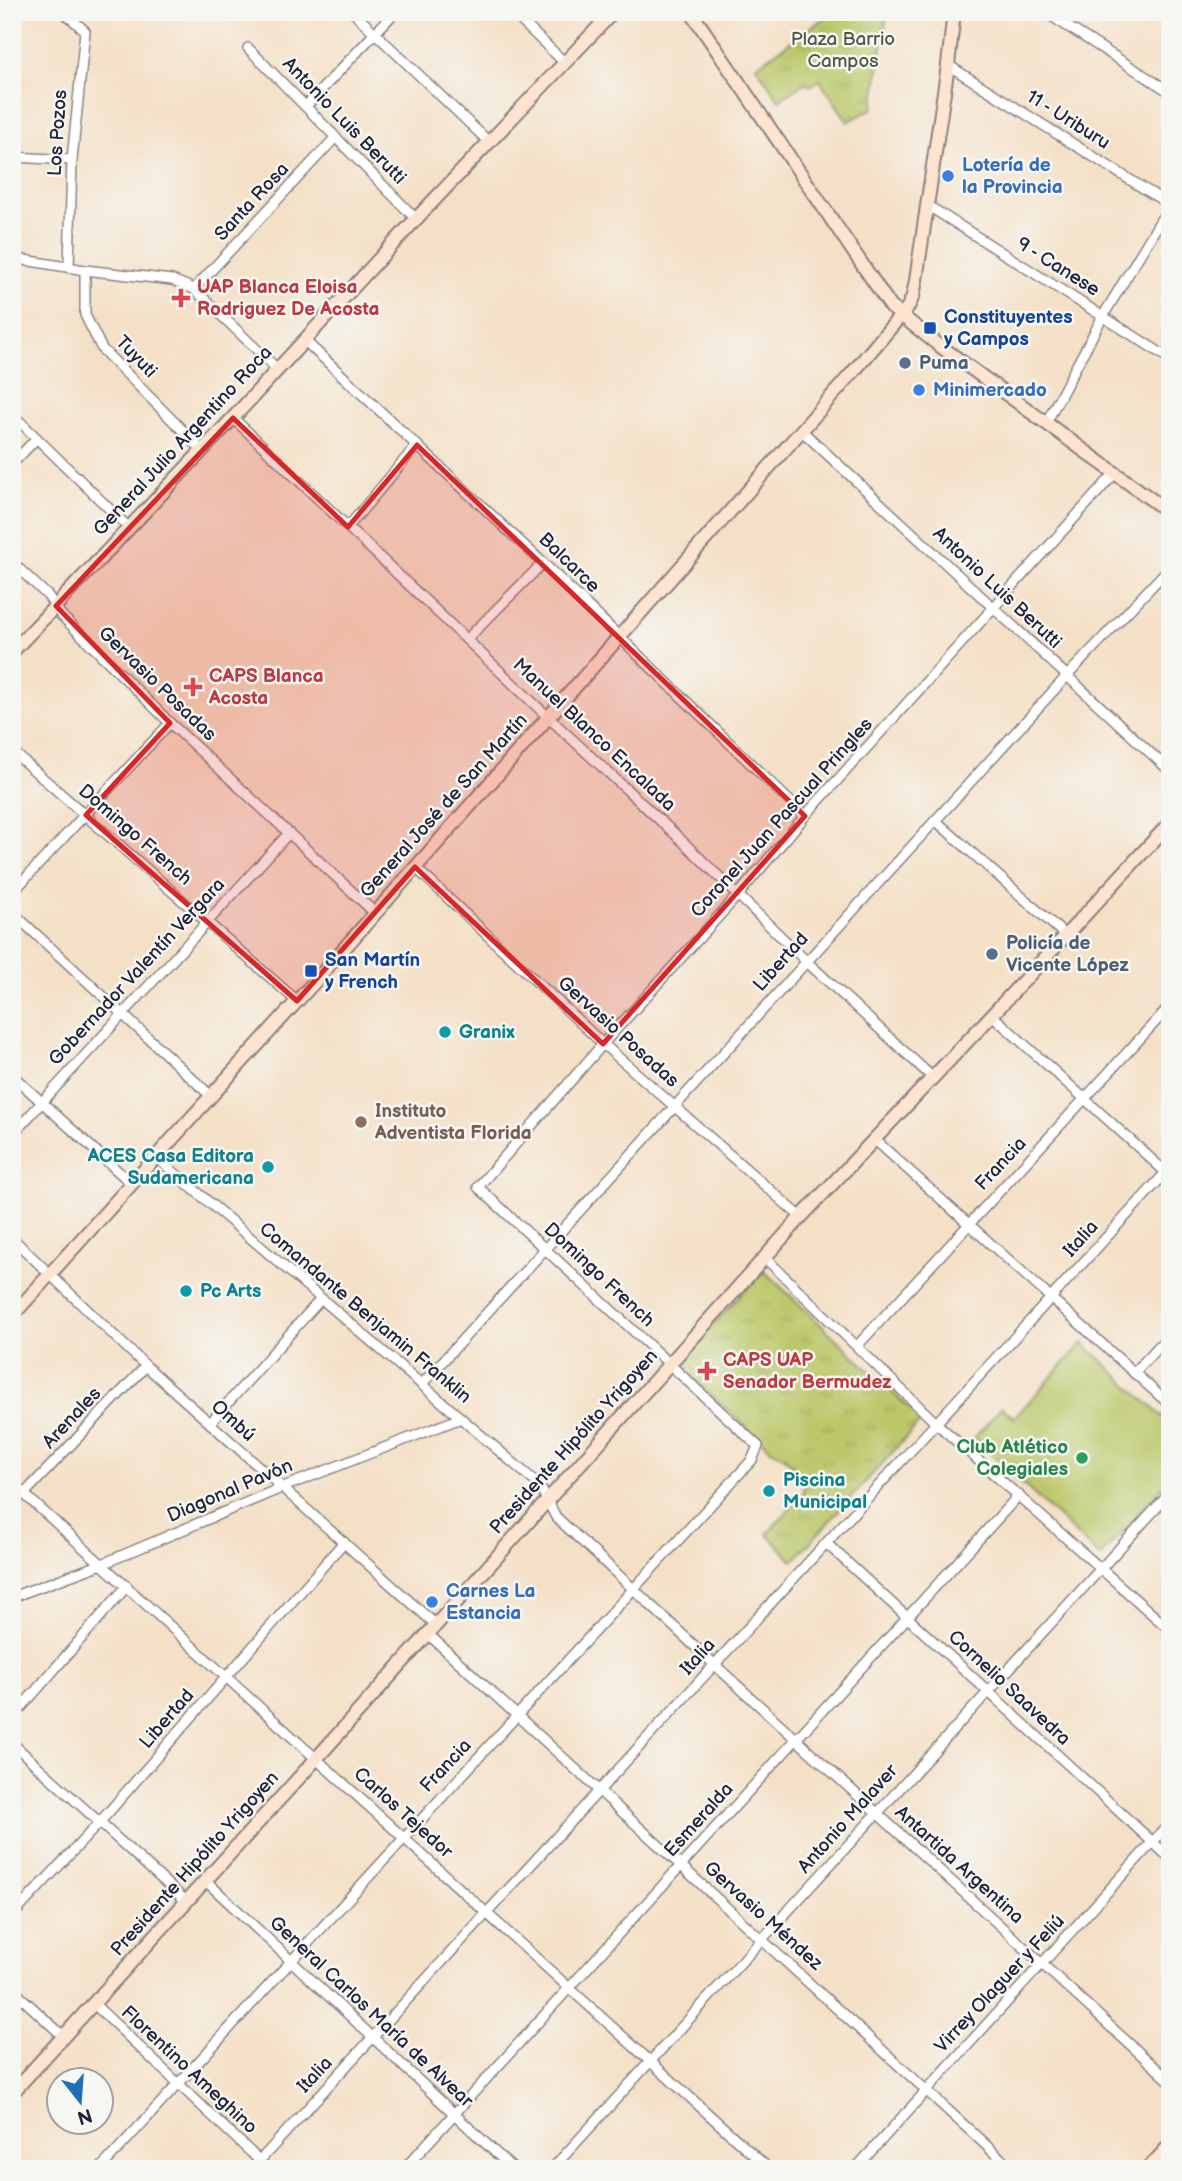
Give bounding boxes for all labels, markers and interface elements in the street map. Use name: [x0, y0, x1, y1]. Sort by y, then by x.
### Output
park label: Plaza Barrio Campos: [791, 28, 895, 73]
street label: Antonio Luis Berutti: [277, 53, 411, 189]
street label: 11 - Uriburu: [1022, 85, 1114, 155]
street label: Los Pozos: [44, 89, 72, 177]
place label: Lotería de la Provincia: [962, 154, 1063, 199]
street label: Santa Rosa: [210, 158, 294, 246]
marker: Lotería de la Provincia: [940, 168, 956, 184]
street label: 9 - Canese: [1012, 232, 1104, 302]
place label: UAP Blanca Eloisa Rodriguez De Acosta: [197, 276, 379, 321]
marker: UAP Blanca Eloisa Rodriguez De Acosta: [171, 288, 191, 308]
place label: Constituyentes y Campos: [944, 306, 1073, 351]
marker: Constituyentes y Campos: [922, 320, 938, 336]
street label: Tuyuti: [110, 331, 162, 383]
street label: General Julio Argentino Roca: [89, 341, 277, 541]
place label: Puma: [919, 352, 969, 375]
marker: Puma: [897, 355, 913, 371]
place label: Minimercado: [933, 379, 1047, 402]
marker: Minimercado: [911, 382, 927, 398]
street label: Antonio Luis Berutti: [928, 522, 1066, 654]
street label: Balcarce: [533, 528, 605, 598]
street label: Gervasio Posadas: [93, 622, 221, 746]
street label: Manuel Blanco Encalada: [508, 654, 680, 816]
place label: CAPS Blanca Acosta: [208, 665, 324, 710]
marker: CAPS Blanca Acosta: [183, 677, 203, 697]
street label: General José de San Martín: [355, 709, 533, 903]
street label: Coronel Juan Pascual Pringles: [686, 713, 878, 923]
street label: Domingo French: [74, 780, 196, 890]
street label: Gobernador Valentín Vergara: [44, 873, 230, 1071]
street label: Libertad: [749, 928, 813, 996]
place label: Policía de Vicente López: [1006, 932, 1129, 977]
marker: Policía de Vicente López: [984, 946, 1000, 962]
place label: San Martín y French: [325, 949, 420, 994]
marker: San Martín y French: [303, 963, 319, 979]
street label: Gervasio Posadas: [553, 972, 683, 1092]
place label: Granix: [459, 1021, 515, 1044]
marker: Granix: [437, 1024, 453, 1040]
place label: Instituto Adventista Florida: [374, 1100, 532, 1145]
marker: Instituto Adventista Florida: [353, 1114, 369, 1130]
street label: Francia: [971, 1133, 1031, 1195]
place label: ACES Casa Editora Sudamericana: [87, 1145, 254, 1190]
marker: ACES Casa Editora Sudamericana: [260, 1159, 276, 1175]
street label: Italia: [1059, 1216, 1103, 1262]
street label: Comandante Benjamin Franklin: [254, 1217, 476, 1409]
street label: Domingo French: [539, 1218, 659, 1332]
place label: Pc Arts: [200, 1280, 261, 1303]
marker: Pc Arts: [178, 1283, 194, 1299]
street label: Presidente Hipólito Yrigoyen: [485, 1345, 663, 1539]
place label: CAPS UAP Senador Bermudez: [723, 1349, 892, 1394]
marker: CAPS UAP Senador Bermudez: [697, 1361, 717, 1381]
street label: Arenales: [38, 1383, 106, 1453]
street label: Ombú: [206, 1395, 260, 1447]
place label: Club Atlético Colegiales: [956, 1436, 1068, 1481]
marker: Club Atlético Colegiales: [1074, 1450, 1090, 1466]
street label: Diagonal Pavón: [164, 1454, 296, 1528]
place label: Piscina Municipal: [783, 1469, 867, 1514]
marker: Piscina Municipal: [761, 1483, 777, 1499]
place label: Carnes La Estancia: [446, 1580, 536, 1625]
marker: Carnes La Estancia: [424, 1594, 440, 1610]
street label: Cornelio Saavedra: [943, 1625, 1075, 1751]
street label: Italia: [676, 1634, 720, 1680]
street label: Libertad: [135, 1685, 199, 1753]
street label: Francia: [416, 1735, 476, 1797]
street label: Antonio Malaver: [793, 1759, 904, 1878]
street label: Carlos Tejedor: [349, 1763, 458, 1864]
street label: Presidente Hipólito Yrigoyen: [106, 1767, 284, 1961]
street label: Esmeralda: [660, 1778, 738, 1862]
street label: Antartida Argentina: [890, 1801, 1028, 1929]
street label: Gervasio Méndez: [699, 1857, 828, 1976]
street label: Virrey Olaguer y Feliú: [930, 1910, 1070, 2058]
street label: General Carlos María de Alvear: [264, 1912, 478, 2113]
street label: Florentino Ameghino: [116, 2001, 262, 2139]
street label: Italia: [292, 2052, 338, 2098]
north arrow: [46, 2066, 116, 2136]
text: N: [74, 2103, 95, 2129]

